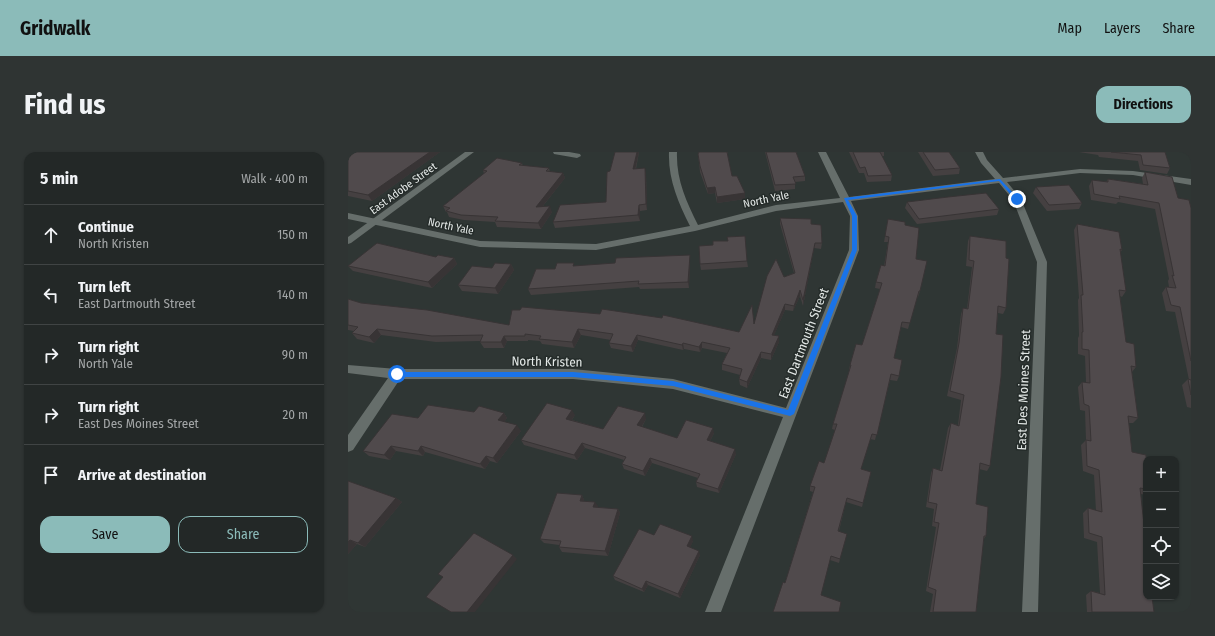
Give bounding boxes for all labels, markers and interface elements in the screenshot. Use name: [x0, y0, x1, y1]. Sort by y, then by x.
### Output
text: Gridwalk: [20, 17, 90, 40]
text: Map: [1058, 20, 1082, 37]
text: Layers: [1104, 20, 1140, 37]
text: Share: [1162, 20, 1195, 37]
button: Directions: [1096, 86, 1191, 123]
text: Find us: [24, 88, 106, 121]
street label: East Adobe Street: [367, 160, 440, 217]
text: 5 min: [40, 168, 78, 189]
text: Walk · 400 m: [241, 171, 308, 186]
street label: North Yale: [742, 188, 790, 211]
route end: [1008, 190, 1026, 208]
street label: North Yale: [427, 215, 475, 238]
text: Continue: [78, 218, 134, 236]
icon: ahead: [40, 224, 62, 246]
text: 150 m: [277, 227, 308, 242]
text: North Kristen: [78, 236, 149, 251]
text: Turn left: [78, 278, 131, 296]
icon: left: [40, 284, 62, 306]
street label: East Dartmouth Street: [775, 285, 832, 401]
text: 140 m: [277, 287, 308, 302]
text: East Dartmouth Street: [78, 296, 195, 311]
street label: East Des Moines Street: [1014, 329, 1033, 451]
text: Turn right: [78, 338, 139, 356]
icon: right: [40, 344, 62, 366]
text: 90 m: [282, 347, 308, 362]
street label: North Kristen: [511, 353, 583, 370]
text: North Yale: [78, 356, 133, 371]
route start: [388, 365, 406, 383]
text: Turn right: [78, 398, 139, 416]
icon: right: [40, 404, 62, 426]
text: 20 m: [282, 407, 308, 422]
text: East Des Moines Street: [78, 416, 199, 431]
map controls: [1143, 456, 1179, 600]
button: +: [1143, 456, 1179, 492]
icon: arrive: [40, 464, 62, 486]
text: Arrive at destination: [78, 466, 206, 484]
button: −: [1143, 492, 1179, 528]
button: Save: [40, 516, 170, 553]
button: Share: [178, 516, 308, 553]
button: locate: [1143, 528, 1179, 564]
button: layers: [1143, 564, 1179, 600]

